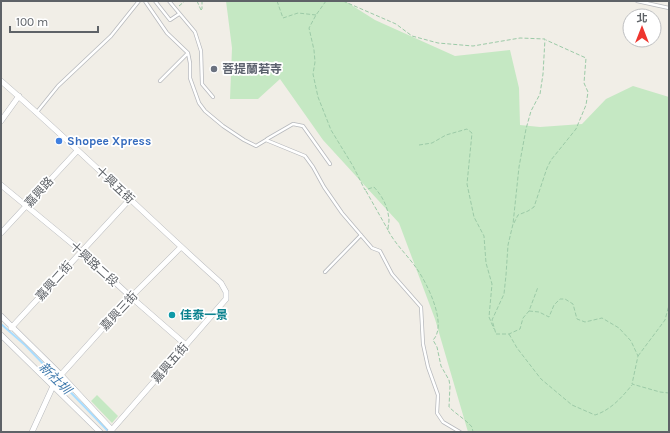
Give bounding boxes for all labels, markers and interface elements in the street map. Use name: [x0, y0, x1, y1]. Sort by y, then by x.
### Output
scale bar: [10, 8, 98, 34]
north arrow: [622, 8, 662, 48]
text: 北: [637, 12, 648, 25]
text: 100 m: [16, 15, 48, 29]
place label: 菩提蘭若寺: [222, 62, 282, 76]
marker: 菩提蘭若寺: [209, 64, 219, 74]
place label: Shopee Xpress: [67, 134, 151, 148]
marker: Shopee Xpress: [54, 136, 64, 146]
street label: 十興五街: [93, 164, 137, 206]
street label: 嘉興路: [22, 174, 56, 210]
street label: 十興路二段: [67, 239, 121, 289]
street label: 嘉興二街: [33, 258, 75, 304]
street label: 嘉興三街: [98, 289, 140, 333]
place label: 佳泰一景: [180, 308, 228, 322]
marker: 佳泰一景: [167, 310, 177, 320]
street label: 嘉興五街: [149, 340, 191, 386]
water label: 新社圳: [36, 359, 76, 399]

